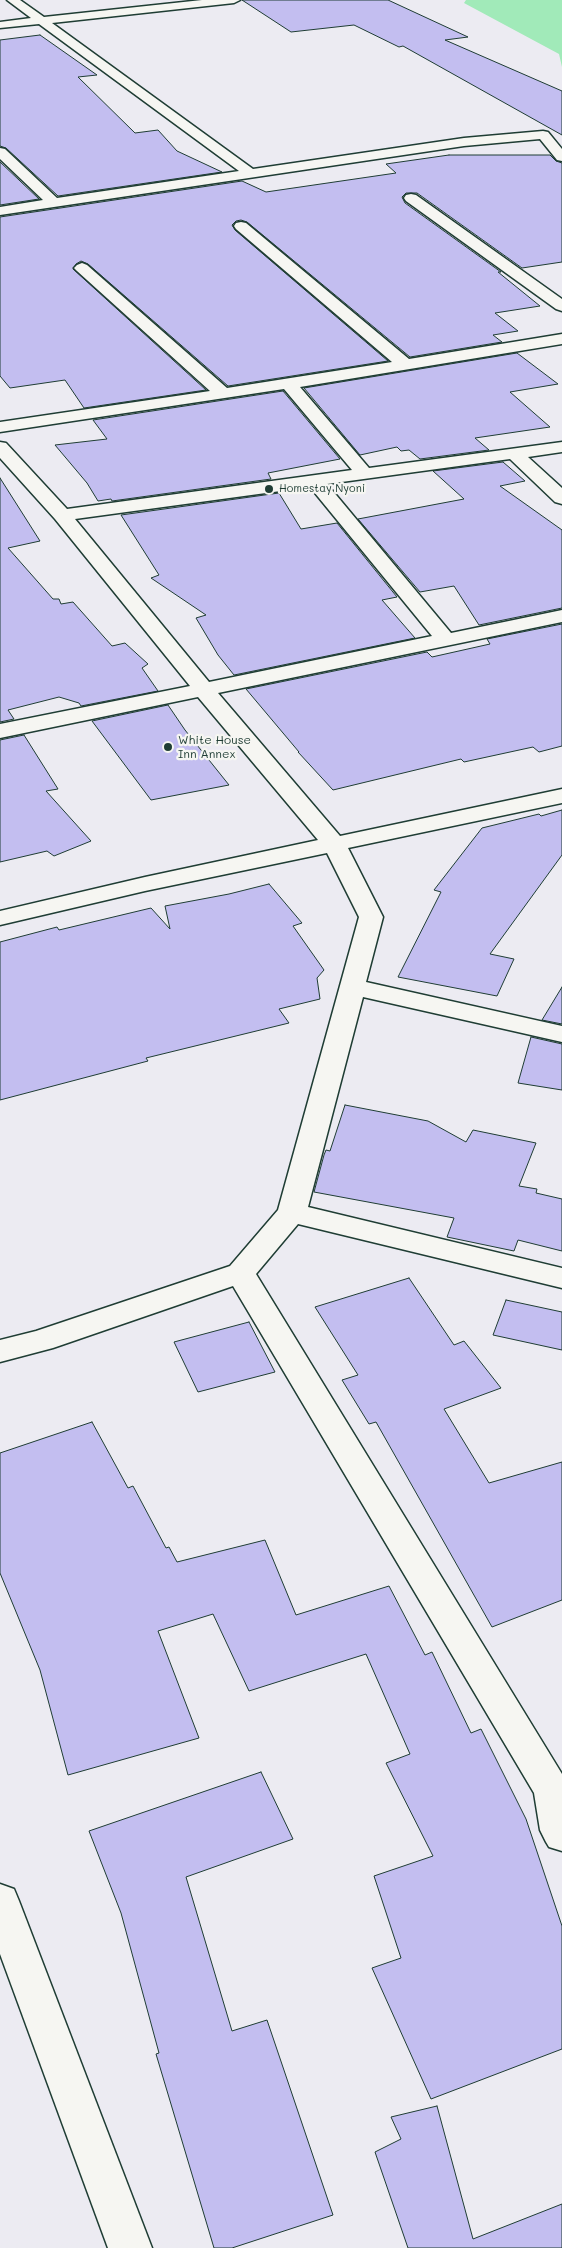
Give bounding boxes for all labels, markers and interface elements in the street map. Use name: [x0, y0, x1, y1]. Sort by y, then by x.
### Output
place label: Homestay Nyoni: [279, 482, 365, 496]
marker: Homestay Nyoni: [263, 483, 275, 495]
place label: White House Inn Annex: [178, 733, 251, 761]
marker: White House Inn Annex: [162, 741, 174, 753]

